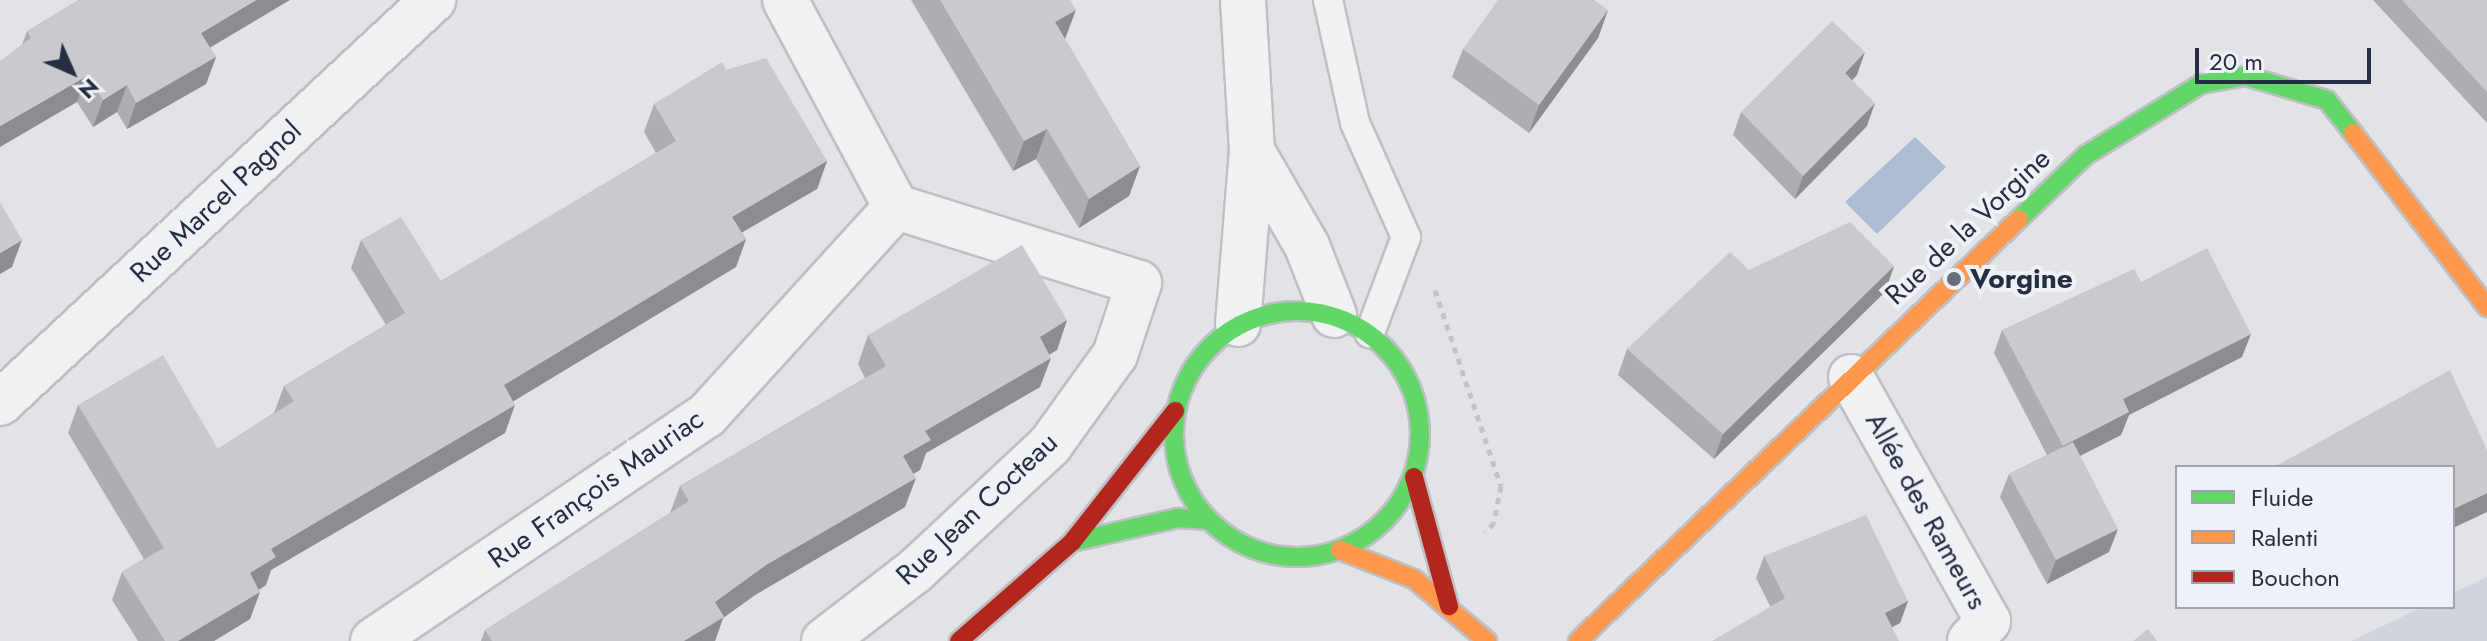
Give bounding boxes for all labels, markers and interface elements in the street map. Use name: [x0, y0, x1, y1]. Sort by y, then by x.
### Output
north arrow: [32, 32, 112, 112]
scale bar: [2199, 32, 2375, 82]
text: 20 m: [2209, 44, 2263, 79]
text: N: [71, 71, 106, 106]
street label: Rue Marcel Pagnol: [124, 114, 308, 290]
street label: Rue de la Vorgine: [1879, 142, 2057, 312]
place label: Vorgine: [1970, 262, 2073, 296]
marker: Vorgine: [1945, 270, 1963, 288]
street label: Rue François Mauriac: [482, 402, 710, 576]
street label: Allée des Rameurs: [1858, 407, 1994, 615]
street label: Rue Jean Cocteau: [889, 426, 1065, 592]
legend: [2175, 465, 2455, 609]
text: Fluide: [2251, 480, 2313, 515]
text: Ralenti: [2251, 520, 2318, 555]
text: Bouchon: [2251, 560, 2340, 595]

